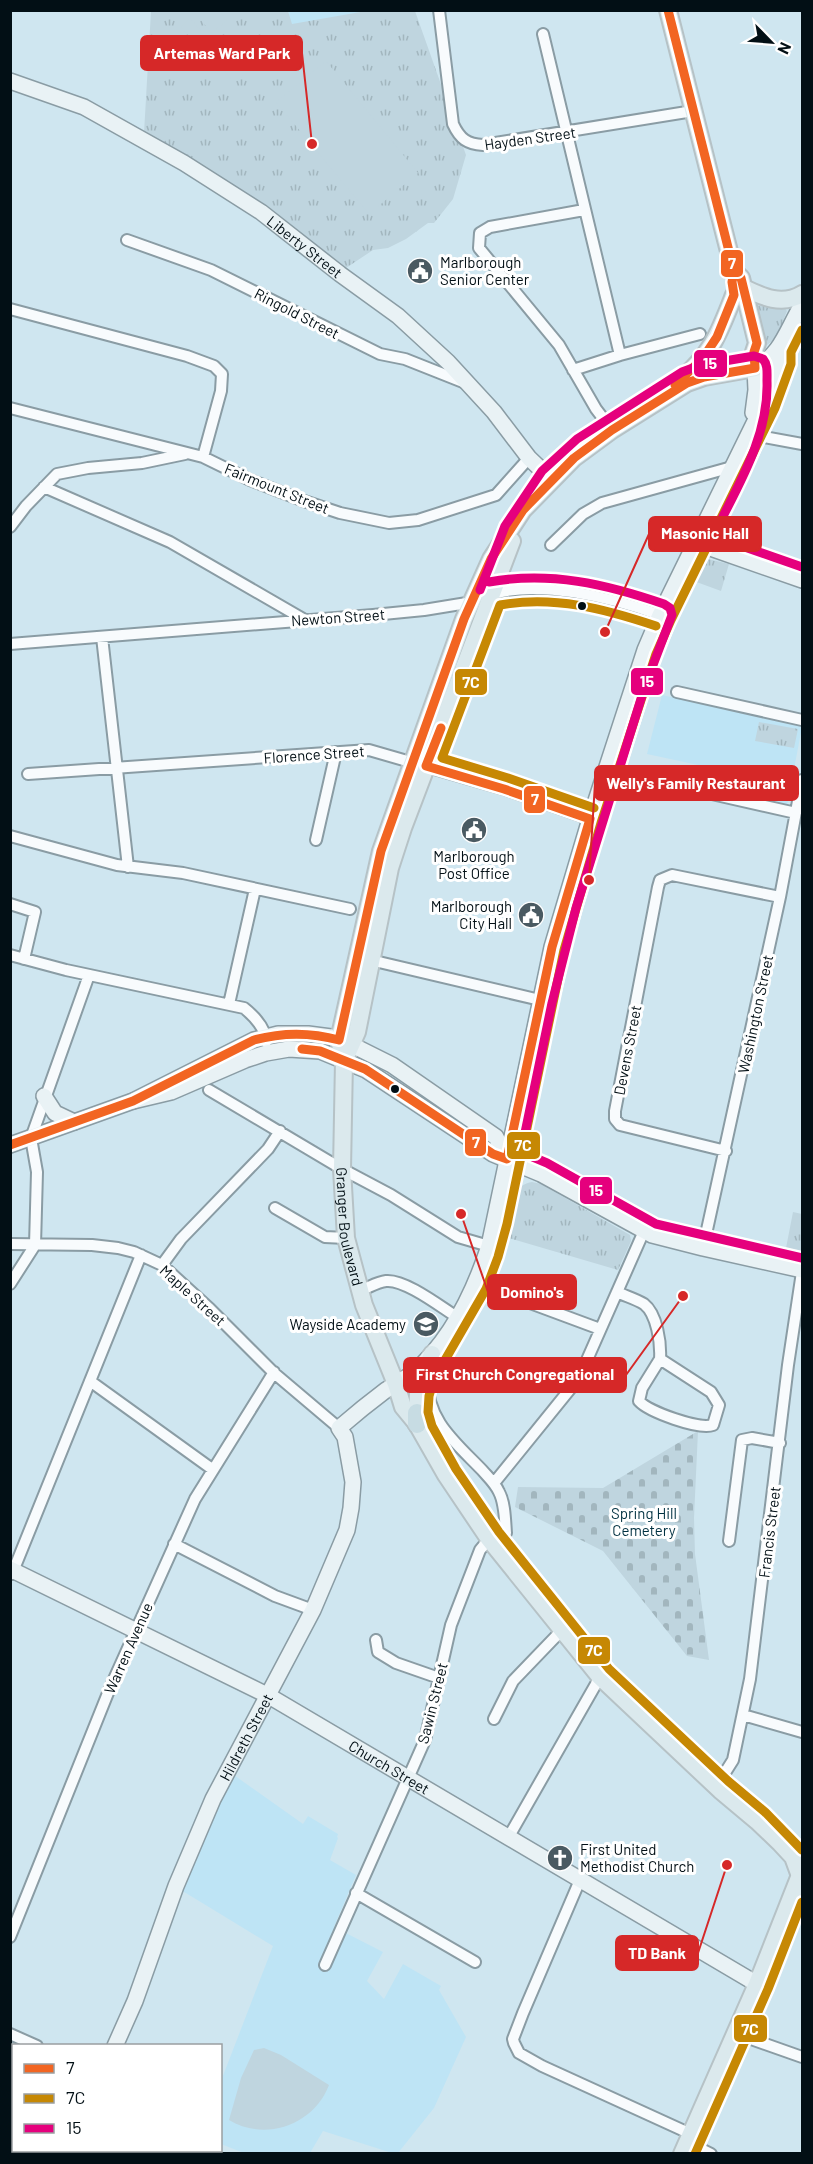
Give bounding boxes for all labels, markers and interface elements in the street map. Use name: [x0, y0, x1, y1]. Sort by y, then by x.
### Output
north arrow: [741, 12, 801, 72]
callout: Artemas Ward Park: [141, 36, 302, 70]
text: N: [774, 40, 796, 57]
text: Artemas Ward Park: [154, 43, 291, 62]
street label: Hayden Street: [483, 123, 577, 153]
street label: Liberty Street: [264, 211, 346, 281]
line badge: 7: [720, 249, 744, 278]
place label: Marlborough Senior Center: [440, 253, 530, 288]
text: 7: [728, 253, 736, 272]
public building icon: Marlborough Senior Center: [405, 256, 435, 286]
street label: Ringold Street: [252, 284, 342, 342]
line badge: 15: [693, 349, 728, 378]
text: 15: [703, 353, 718, 372]
street label: Fairmount Street: [222, 459, 332, 517]
callout: Masonic Hall: [649, 517, 761, 551]
text: Masonic Hall: [661, 523, 749, 542]
unlabelled marker: [576, 600, 588, 612]
street label: Newton Street: [290, 605, 386, 629]
line badge: 15: [630, 667, 664, 696]
line badge: 7C: [454, 668, 488, 696]
text: 15: [640, 671, 655, 690]
text: 7C: [462, 672, 480, 691]
street label: Florence Street: [263, 741, 365, 767]
callout: Welly's Family Restaurant: [595, 766, 798, 800]
text: Welly's Family Restaurant: [606, 773, 786, 792]
line badge: 7: [523, 785, 546, 814]
text: 7: [531, 789, 539, 808]
public building icon: Marlborough Post Office: [459, 815, 489, 845]
place label: Marlborough Post Office: [433, 847, 515, 882]
place label: Marlborough City Hall: [431, 897, 512, 932]
public building icon: Marlborough City Hall: [516, 900, 546, 930]
street label: Washington Street: [734, 953, 776, 1075]
street label: Devens Street: [609, 1004, 645, 1096]
unlabelled marker: [389, 1083, 401, 1095]
line badge: 7: [464, 1128, 487, 1157]
line badge: 7C: [506, 1131, 541, 1160]
text: 7: [472, 1132, 480, 1151]
text: 7C: [514, 1135, 532, 1154]
street label: Granger Boulevard: [333, 1167, 367, 1288]
line badge: 15: [579, 1176, 613, 1205]
text: 15: [589, 1180, 604, 1199]
street label: Maple Street: [156, 1261, 230, 1329]
callout: Domino's: [488, 1275, 576, 1309]
text: Domino's: [500, 1282, 564, 1301]
school or university icon: Wayside Academy: [411, 1309, 441, 1339]
place label: Wayside Academy: [290, 1315, 406, 1333]
callout: First Church Congregational: [404, 1358, 626, 1392]
text: First Church Congregational: [416, 1364, 614, 1383]
street label: Francis Street: [754, 1485, 784, 1579]
park label: Spring Hill Cemetery: [611, 1504, 677, 1539]
street label: Warren Avenue: [100, 1600, 156, 1696]
line badge: 7C: [577, 1636, 611, 1665]
text: 7C: [585, 1640, 603, 1659]
street label: Sawin Street: [413, 1661, 451, 1745]
street label: Hildreth Street: [215, 1690, 276, 1784]
street label: Church Street: [346, 1736, 433, 1798]
place label: First United Methodist Church: [580, 1840, 694, 1875]
church icon: First United Methodist Church: [545, 1843, 575, 1873]
callout: TD Bank: [616, 1936, 698, 1970]
text: TD Bank: [628, 1943, 686, 1962]
line badge: 7C: [733, 2014, 768, 2043]
text: 7C: [741, 2019, 759, 2038]
legend: [12, 2044, 222, 2152]
text: 7: [66, 2056, 75, 2078]
text: 7C: [66, 2086, 85, 2108]
text: 15: [66, 2116, 82, 2138]

